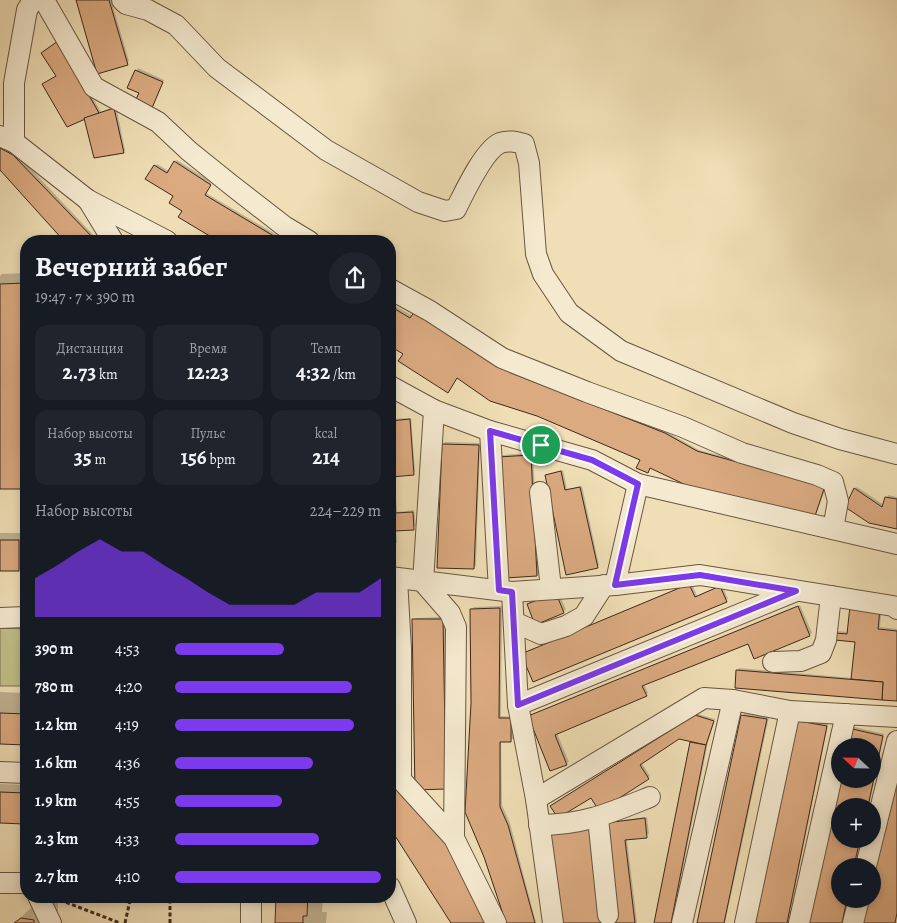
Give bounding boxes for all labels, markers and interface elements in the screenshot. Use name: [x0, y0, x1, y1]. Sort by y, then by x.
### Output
text: Вечерний забег: [35, 248, 227, 286]
button: share: [329, 252, 381, 304]
text: 19:47 · 7 × 390 m: [35, 286, 135, 308]
text: Дистанция: [57, 339, 123, 358]
text: Время: [189, 339, 227, 358]
text: Темп: [311, 339, 341, 358]
text: 2.73: [62, 358, 96, 386]
text: 12:23: [187, 358, 229, 386]
text: 4:32: [296, 358, 330, 386]
text: km: [96, 365, 118, 384]
text: /km: [330, 365, 356, 384]
text: Набор высоты: [47, 424, 133, 443]
text: Пульс: [191, 424, 226, 443]
text: kcal: [315, 424, 337, 443]
pin: [520, 424, 562, 466]
icon: arrive: [527, 431, 555, 459]
text: 35: [74, 443, 92, 471]
text: 156: [180, 443, 207, 471]
text: 214: [312, 443, 340, 471]
text: m: [92, 450, 106, 469]
text: bpm: [207, 450, 236, 469]
text: Набор высоты: [35, 500, 133, 522]
text: 224–229 m: [310, 500, 381, 522]
text: 390 m: [35, 638, 74, 660]
text: 4:53: [115, 638, 140, 660]
text: 780 m: [35, 676, 74, 698]
text: 4:20: [115, 676, 142, 698]
text: 1.2 km: [35, 714, 77, 736]
text: 4:19: [115, 714, 139, 736]
north arrow: [831, 738, 881, 788]
map controls: [831, 738, 881, 908]
text: 1.6 km: [35, 752, 77, 774]
text: 4:36: [115, 752, 140, 774]
text: 1.9 km: [35, 790, 77, 812]
text: 4:55: [115, 790, 140, 812]
button: +: [831, 798, 881, 848]
text: 2.3 km: [35, 828, 78, 850]
text: 4:33: [115, 828, 139, 850]
button: −: [831, 858, 881, 908]
text: 2.7 km: [35, 866, 78, 888]
text: 4:10: [115, 866, 140, 888]

